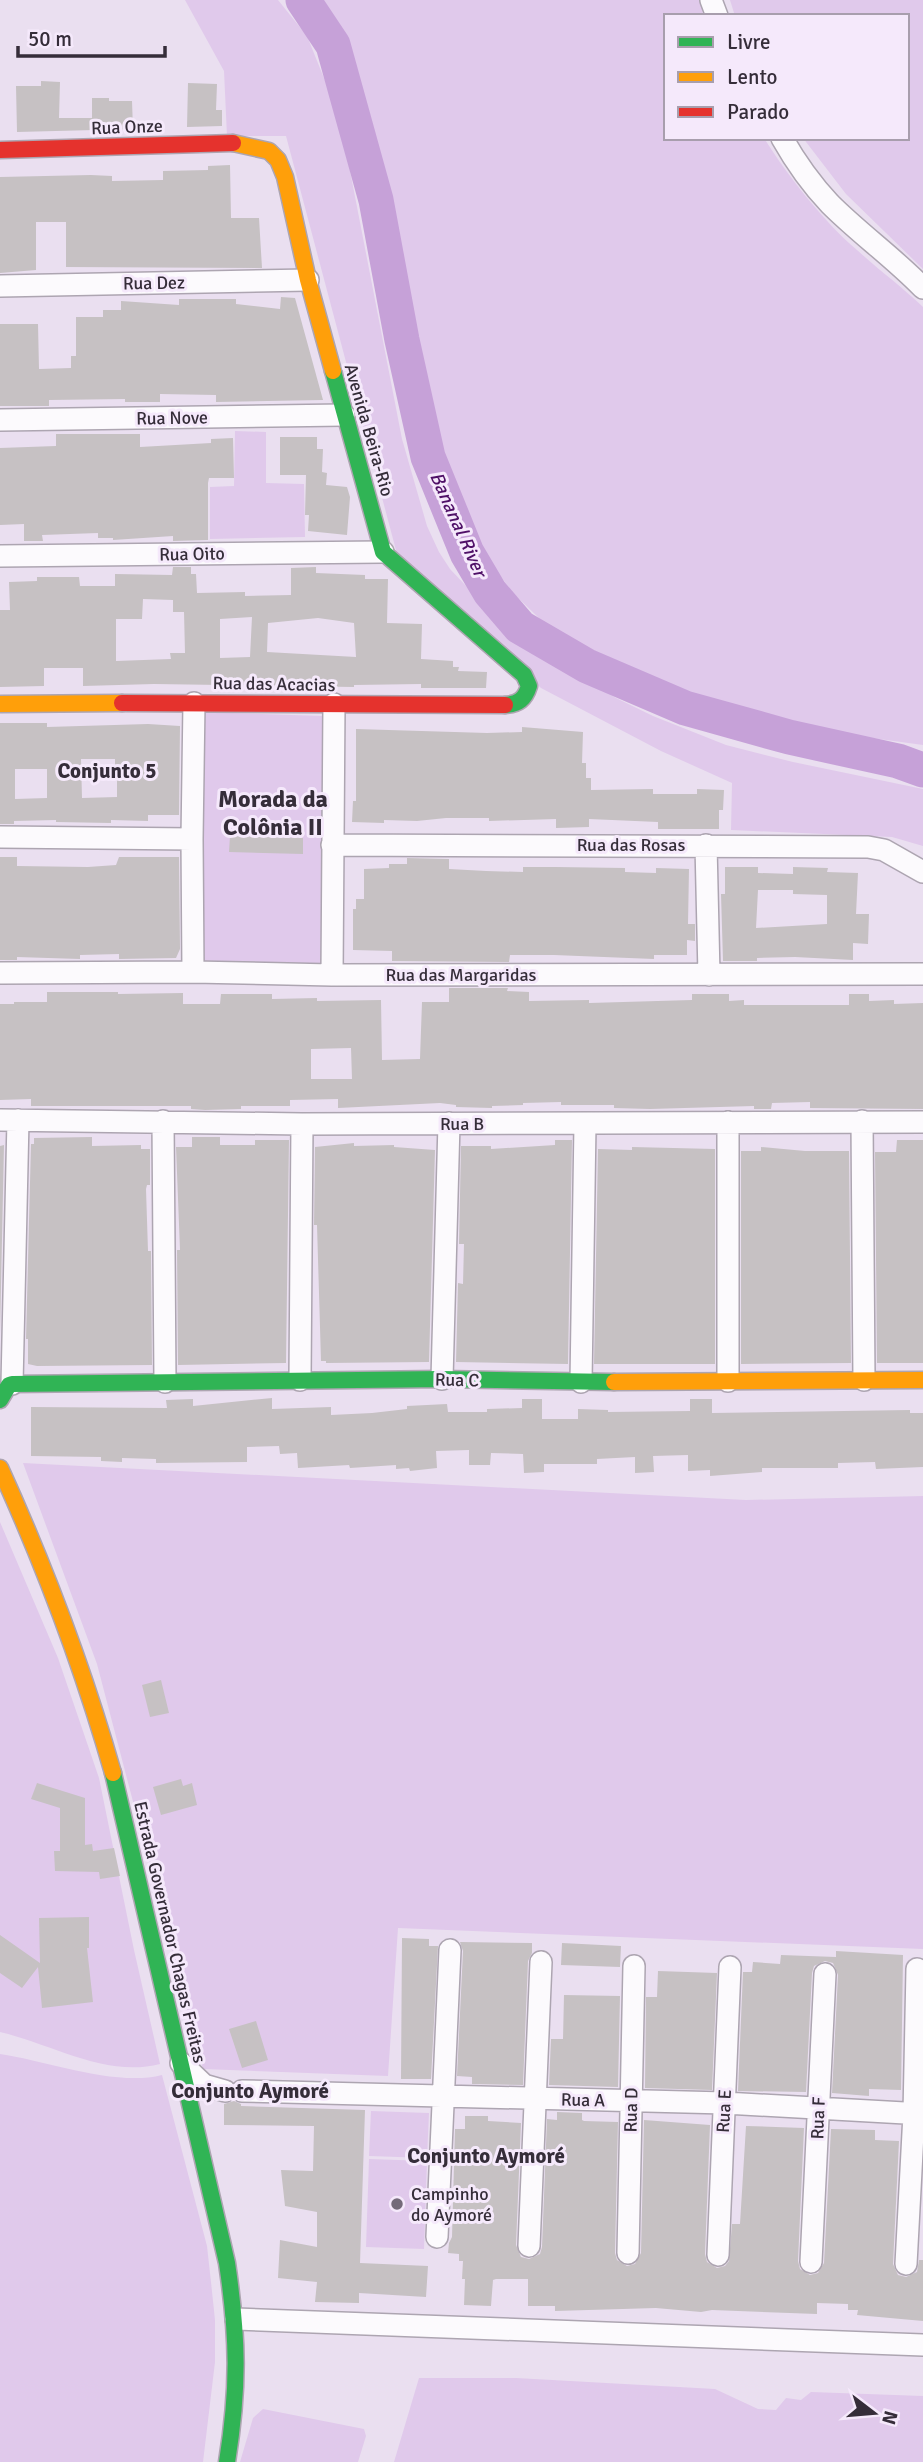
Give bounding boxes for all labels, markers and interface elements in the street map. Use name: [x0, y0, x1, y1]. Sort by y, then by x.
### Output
scale bar: [18, 14, 164, 58]
legend: [664, 14, 909, 140]
text: 50 m: [28, 26, 72, 52]
text: Livre: [727, 29, 770, 55]
text: Lento: [727, 64, 777, 90]
text: Parado: [727, 99, 789, 125]
street label: Rua Onze: [91, 115, 163, 139]
street label: Rua Dez: [123, 271, 185, 295]
street label: Avenida Beira-Rio: [340, 361, 398, 499]
street label: Rua Nove: [136, 406, 208, 430]
water label: Bananal River: [424, 468, 493, 583]
street label: Rua Oito: [159, 542, 225, 566]
street label: Rua das Acacias: [212, 672, 336, 696]
district label: Conjunto 5: [57, 758, 157, 784]
district label: Morada da Colônia II: [218, 784, 328, 842]
street label: Rua das Rosas: [577, 834, 685, 856]
street label: Rua das Margaridas: [386, 964, 537, 986]
street label: Rua B: [440, 1113, 484, 1135]
street label: Rua C: [435, 1369, 479, 1391]
street label: Estrada Governador Chagas Freitas: [129, 1799, 211, 2065]
district label: Conjunto Aymoré: [171, 2078, 329, 2104]
street label: Rua D: [620, 2087, 642, 2133]
street label: Rua A: [561, 2089, 605, 2111]
street label: Rua E: [712, 2089, 736, 2133]
street label: Rua F: [806, 2096, 830, 2140]
district label: Conjunto Aymoré: [407, 2143, 565, 2169]
place label: Campinho do Aymoré: [411, 2183, 492, 2226]
marker: Campinho do Aymoré: [389, 2196, 405, 2212]
north arrow: [839, 2378, 909, 2448]
text: N: [876, 2408, 903, 2427]

